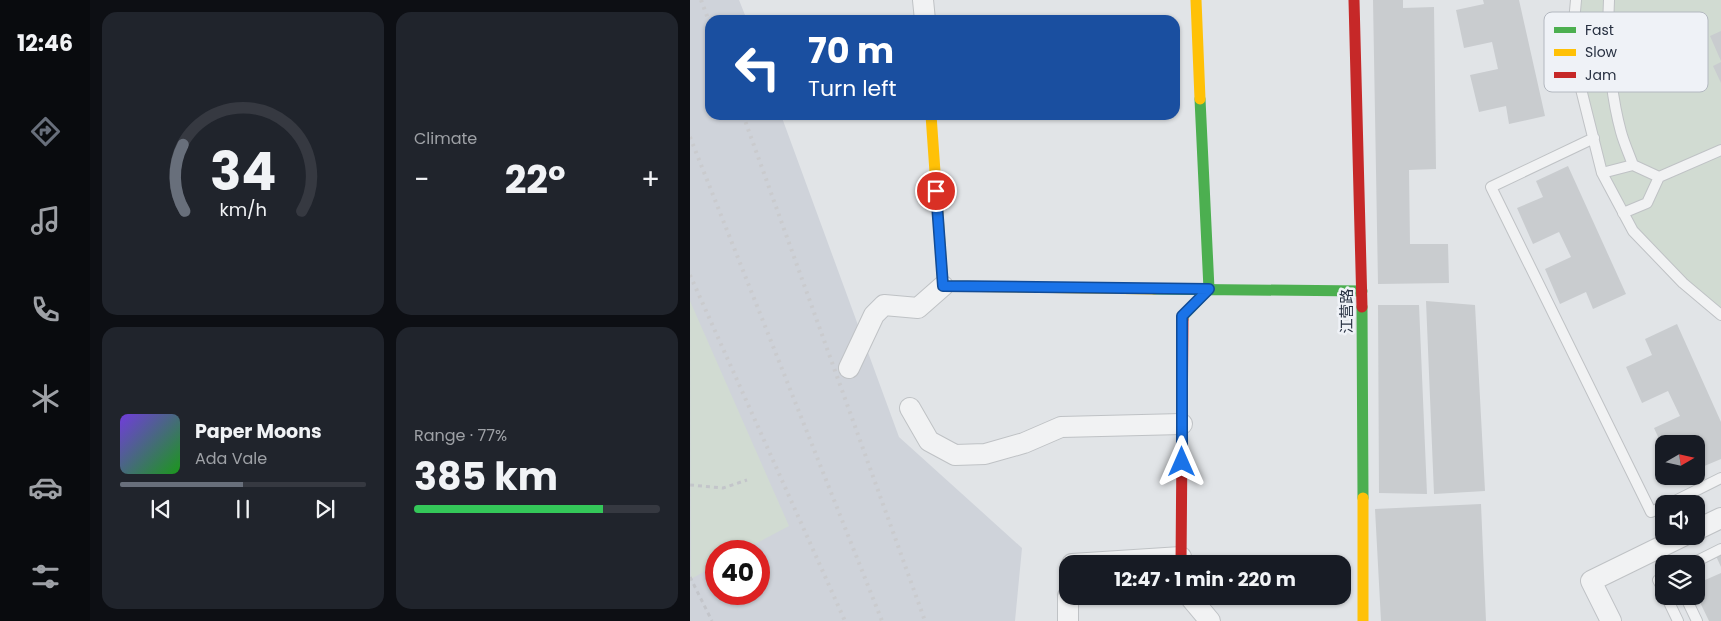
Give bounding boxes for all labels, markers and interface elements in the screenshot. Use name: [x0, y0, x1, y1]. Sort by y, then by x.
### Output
legend: [1544, 12, 1708, 92]
text: Fast: [1585, 20, 1614, 40]
text: 70 m: [808, 26, 894, 75]
text: 12:46: [17, 28, 73, 59]
icon: left: [725, 35, 790, 100]
text: Slow: [1585, 42, 1618, 62]
text: Jam: [1585, 65, 1616, 85]
text: Turn left: [808, 73, 896, 104]
icon: directions: [28, 114, 63, 149]
text: Climate: [414, 127, 477, 150]
text: 34: [210, 135, 276, 208]
text: 22°: [505, 153, 566, 206]
text: −: [414, 160, 429, 199]
text: +: [641, 160, 660, 199]
pin: [915, 170, 957, 212]
icon: arrive: [922, 177, 950, 205]
text: km/h: [219, 197, 267, 222]
icon: music: [28, 203, 63, 238]
street label: 江营路: [1336, 288, 1357, 334]
icon: phone: [28, 292, 63, 327]
icon: climate: [28, 381, 63, 416]
text: Paper Moons: [195, 418, 322, 445]
text: Range · 77%: [414, 424, 507, 447]
position arrow: [1155, 435, 1207, 487]
north arrow: [1655, 435, 1705, 485]
map controls: [1655, 435, 1705, 605]
text: Ada Vale: [195, 447, 267, 470]
text: 385 km: [414, 450, 558, 503]
icon: car: [28, 470, 63, 505]
icon: previous: [147, 495, 175, 523]
icon: pause: [229, 495, 257, 523]
icon: next: [311, 495, 339, 523]
button: sound: [1655, 495, 1705, 545]
speed limit sign: 40: [705, 540, 770, 605]
button: layers: [1655, 555, 1705, 605]
icon: filters: [28, 559, 63, 594]
text: 12:47 · 1 min · 220 m: [1114, 566, 1296, 593]

